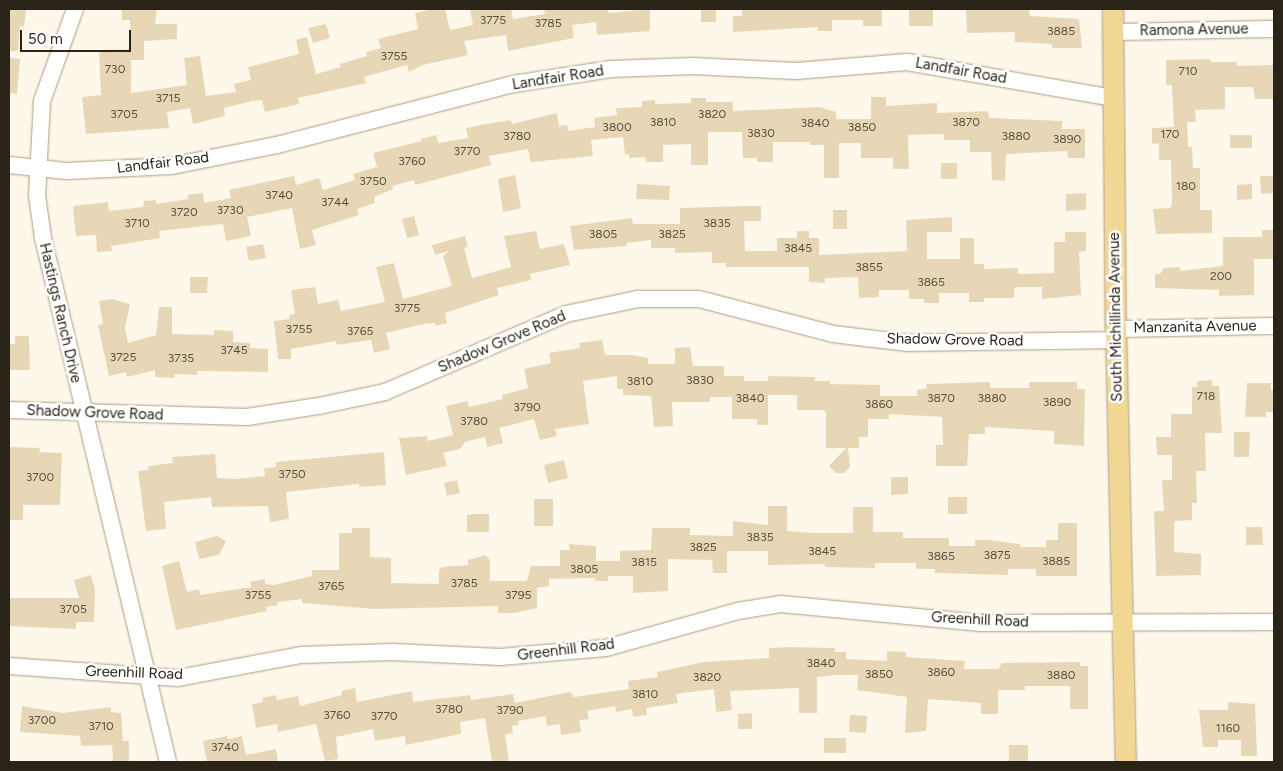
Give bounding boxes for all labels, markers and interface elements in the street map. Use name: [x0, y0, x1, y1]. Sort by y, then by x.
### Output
house number: 3775: [480, 14, 506, 28]
house number: 3785: [534, 17, 562, 31]
scale bar: [22, 20, 134, 52]
street label: Ramona Avenue: [1139, 20, 1249, 40]
house number: 3885: [1047, 25, 1075, 39]
text: 50 m: [28, 30, 63, 48]
house number: 3755: [381, 50, 407, 64]
street label: Landfair Road: [914, 54, 1008, 88]
street label: Landfair Road: [511, 62, 605, 94]
house number: 730: [105, 63, 125, 77]
house number: 710: [1178, 65, 1198, 79]
house number: 3715: [156, 92, 180, 106]
house number: 3705: [110, 108, 138, 122]
house number: 3820: [698, 108, 726, 122]
house number: 3810: [650, 116, 676, 130]
house number: 3870: [952, 116, 980, 130]
house number: 3840: [800, 117, 830, 131]
house number: 3800: [602, 121, 632, 135]
house number: 3850: [848, 121, 876, 135]
house number: 3830: [747, 127, 775, 141]
house number: 170: [1160, 128, 1180, 142]
house number: 3780: [503, 130, 531, 144]
house number: 3880: [1002, 130, 1030, 144]
house number: 3890: [1053, 133, 1081, 147]
house number: 3770: [453, 145, 481, 159]
street label: Landfair Road: [116, 148, 210, 178]
house number: 3760: [398, 155, 426, 169]
house number: 3750: [359, 175, 387, 189]
house number: 180: [1176, 180, 1196, 194]
house number: 3740: [265, 189, 293, 203]
house number: 3744: [321, 196, 349, 210]
house number: 3730: [216, 204, 244, 218]
house number: 3720: [170, 206, 198, 220]
house number: 3710: [124, 217, 150, 231]
house number: 3835: [703, 217, 731, 231]
house number: 3805: [589, 228, 617, 242]
house number: 3825: [658, 228, 686, 242]
street label: South Michillinda Avenue: [1106, 232, 1126, 402]
street label: Hastings Ranch Drive: [35, 241, 85, 385]
house number: 3845: [784, 242, 812, 256]
house number: 3855: [855, 261, 883, 275]
house number: 200: [1210, 270, 1232, 284]
house number: 3865: [917, 276, 945, 290]
house number: 3775: [394, 302, 420, 316]
street label: Shadow Grove Road: [435, 307, 569, 377]
street label: Manzanita Avenue: [1133, 317, 1257, 337]
house number: 3755: [286, 323, 312, 337]
house number: 3765: [347, 325, 373, 339]
street label: Shadow Grove Road: [886, 330, 1024, 350]
house number: 3745: [220, 344, 248, 358]
house number: 3725: [110, 351, 136, 365]
house number: 3735: [168, 352, 194, 366]
house number: 3830: [686, 374, 714, 388]
house number: 3810: [627, 375, 653, 389]
house number: 718: [1197, 390, 1215, 404]
house number: 3840: [735, 392, 765, 406]
house number: 3870: [927, 392, 955, 406]
house number: 3880: [978, 392, 1006, 406]
house number: 3890: [1043, 396, 1071, 410]
house number: 3860: [865, 398, 893, 412]
house number: 3790: [513, 401, 541, 415]
street label: Shadow Grove Road: [26, 402, 164, 424]
house number: 3780: [460, 415, 488, 429]
house number: 3750: [278, 468, 306, 482]
house number: 3700: [26, 471, 54, 485]
house number: 3835: [746, 531, 774, 545]
house number: 3825: [689, 541, 717, 555]
house number: 3845: [808, 545, 836, 559]
house number: 3875: [983, 549, 1011, 563]
house number: 3865: [927, 550, 955, 564]
house number: 3885: [1042, 555, 1070, 569]
house number: 3815: [631, 556, 657, 570]
house number: 3805: [570, 563, 598, 577]
house number: 3785: [450, 577, 478, 591]
house number: 3765: [318, 580, 344, 594]
house number: 3755: [245, 589, 271, 603]
house number: 3795: [505, 589, 531, 603]
house number: 3705: [59, 603, 87, 617]
street label: Greenhill Road: [931, 608, 1029, 632]
street label: Greenhill Road: [516, 635, 616, 665]
house number: 3840: [806, 657, 836, 671]
street label: Greenhill Road: [85, 662, 183, 684]
house number: 3860: [927, 666, 955, 680]
house number: 3850: [865, 668, 893, 682]
house number: 3880: [1047, 669, 1075, 683]
house number: 3820: [693, 671, 721, 685]
house number: 3810: [632, 688, 658, 702]
house number: 3780: [435, 703, 463, 717]
house number: 3790: [496, 704, 524, 718]
house number: 3760: [323, 709, 351, 723]
house number: 3770: [370, 710, 398, 724]
house number: 3700: [28, 714, 56, 728]
house number: 3710: [88, 720, 114, 734]
house number: 1160: [1216, 722, 1240, 736]
house number: 3740: [211, 741, 239, 755]

